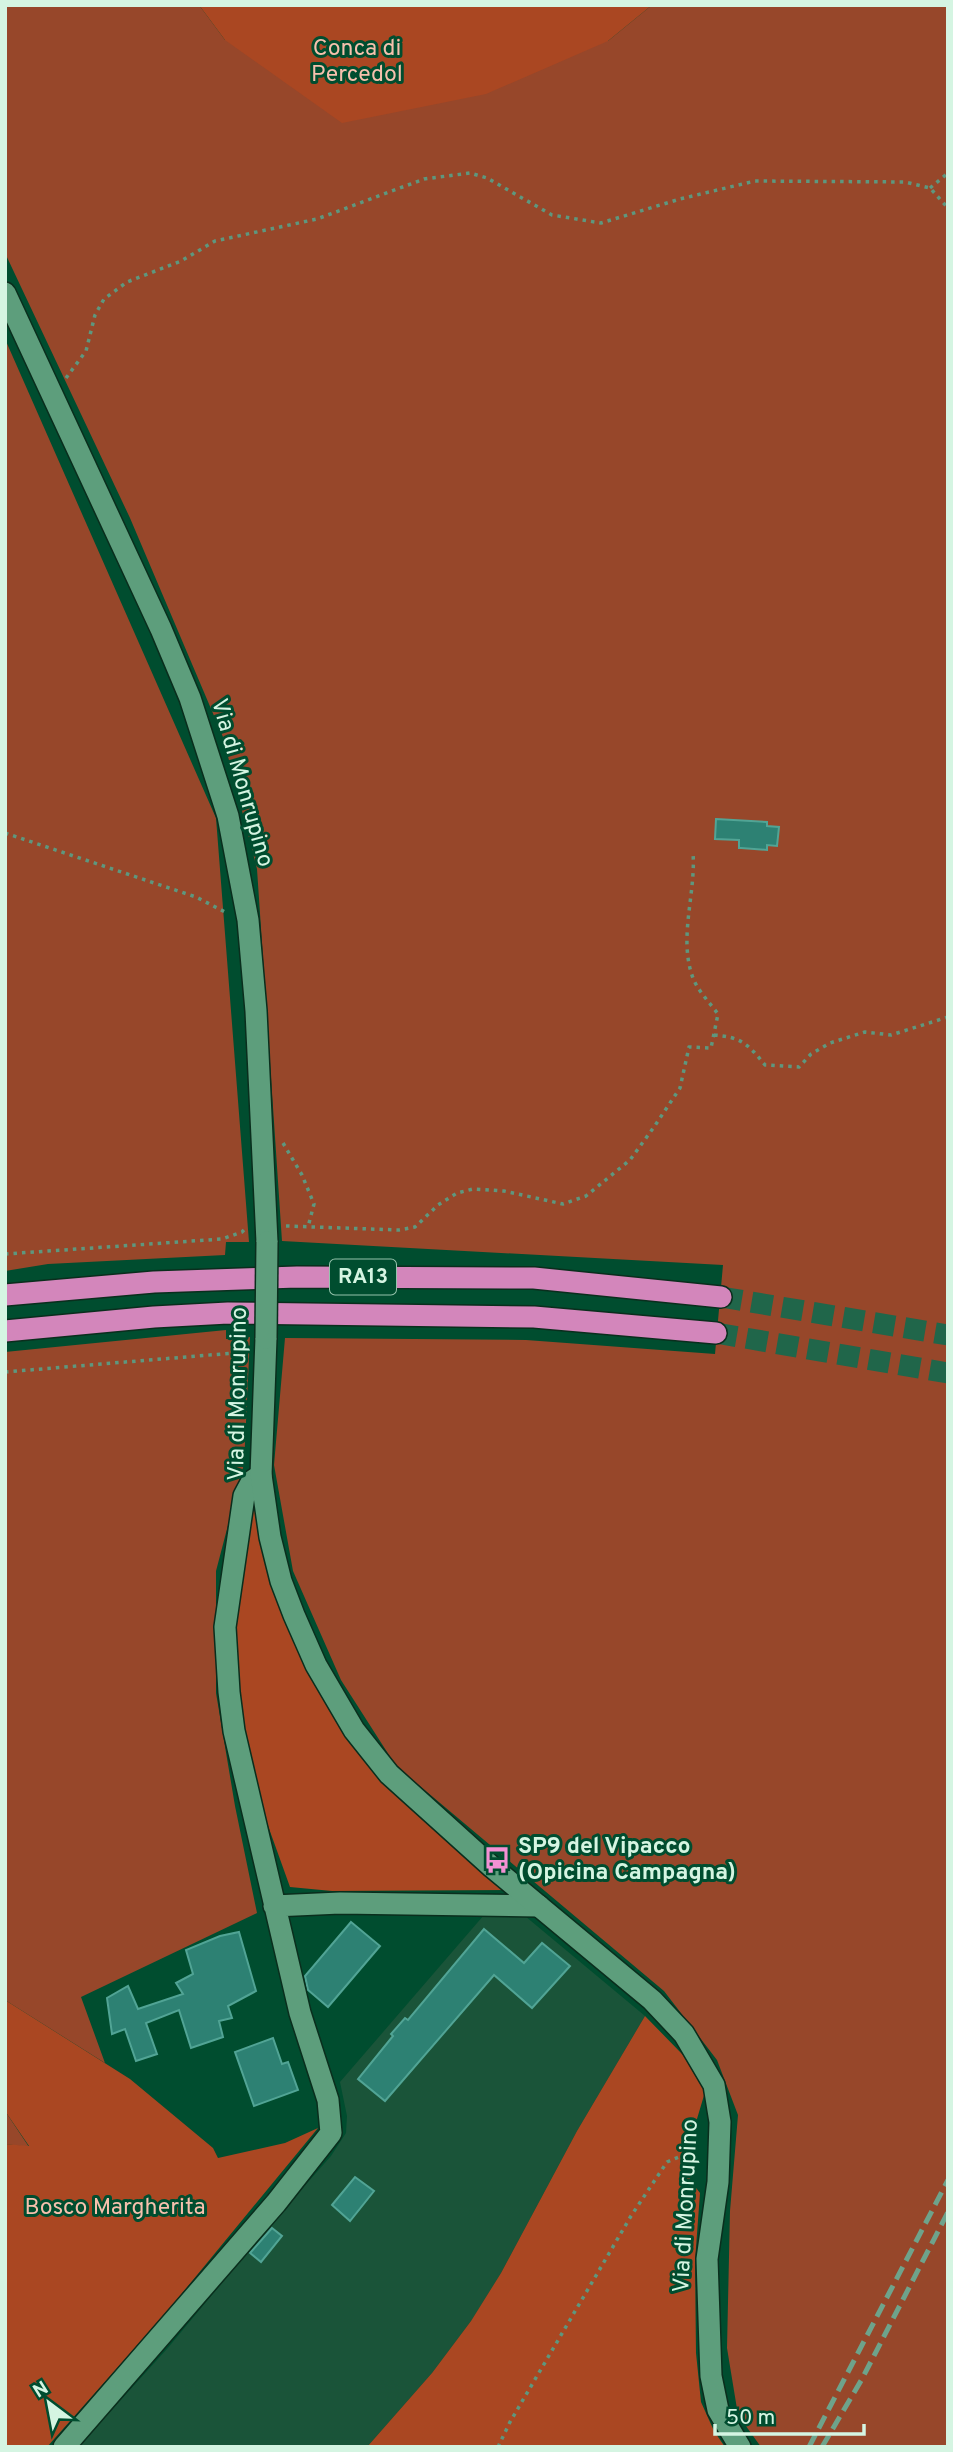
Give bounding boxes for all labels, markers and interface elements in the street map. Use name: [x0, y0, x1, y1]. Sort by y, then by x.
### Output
park label: Conca di Percedol: [311, 35, 403, 90]
street label: Via di Monrupino: [203, 695, 279, 871]
road number: RA13: [330, 1260, 396, 1294]
street label: Via di Monrupino: [223, 1307, 255, 1481]
place label: SP9 del Vipacco (Opicina Campagna): [518, 1833, 736, 1888]
bus stop icon: SP9 del Vipacco (Opicina Campagna): [482, 1845, 512, 1875]
street label: Via di Monrupino: [668, 2118, 706, 2294]
park label: Bosco Margherita: [24, 2194, 206, 2223]
north arrow: [14, 2368, 84, 2438]
text: N: [29, 2376, 53, 2404]
scale bar: [715, 2392, 864, 2436]
text: 50 m: [726, 2405, 775, 2432]

